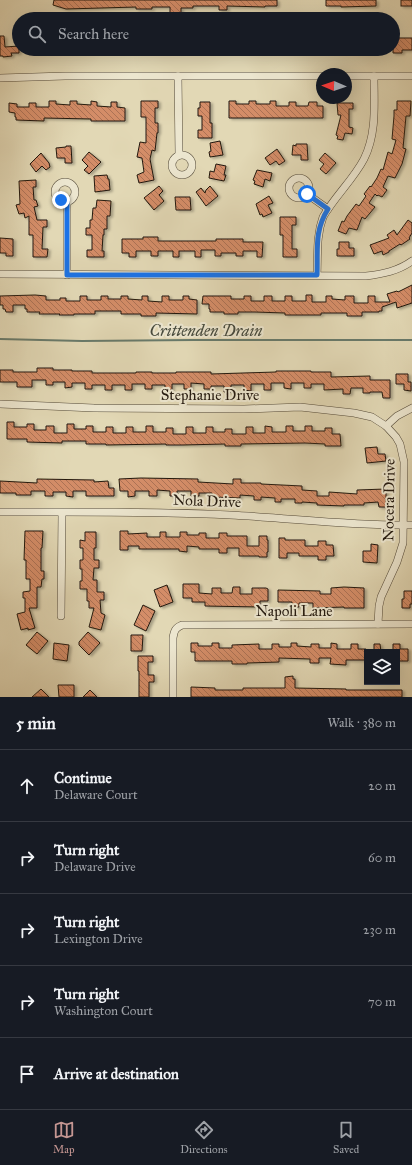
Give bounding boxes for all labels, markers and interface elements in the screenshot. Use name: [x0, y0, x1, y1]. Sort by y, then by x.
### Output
search box: [12, 12, 400, 56]
icon: search: [26, 23, 48, 45]
text: Search here: [58, 25, 129, 43]
north arrow: [316, 68, 352, 104]
route start: [298, 185, 316, 203]
route end: [52, 191, 70, 209]
water label: Crittenden Drain: [150, 321, 263, 340]
street label: Stephanie Drive: [161, 386, 259, 404]
street label: Nocera Drive: [379, 459, 399, 541]
street label: Nola Drive: [173, 491, 241, 511]
street label: Napoli Lane: [255, 602, 333, 620]
map controls: [364, 649, 400, 685]
button: layers: [364, 649, 400, 685]
text: 5 min: [16, 713, 56, 734]
text: Walk · 380 m: [327, 715, 396, 731]
text: Continue: [54, 769, 112, 787]
icon: ahead: [16, 775, 38, 797]
text: 20 m: [368, 778, 396, 794]
text: Delaware Court: [54, 787, 137, 803]
text: Turn right: [54, 841, 119, 859]
icon: right: [16, 847, 38, 869]
text: 60 m: [368, 850, 396, 866]
text: Delaware Drive: [54, 859, 136, 875]
text: Turn right: [54, 913, 119, 931]
icon: right: [16, 919, 38, 941]
text: 230 m: [363, 922, 396, 938]
text: Lexington Drive: [54, 931, 143, 947]
text: Turn right: [54, 985, 119, 1003]
icon: right: [16, 991, 38, 1013]
text: 70 m: [368, 994, 396, 1010]
text: Washington Court: [54, 1003, 153, 1019]
icon: arrive: [16, 1063, 38, 1085]
text: Arrive at destination: [54, 1065, 179, 1083]
tab: Map: [53, 1119, 75, 1156]
tab: Directions: [180, 1119, 228, 1156]
tab: Saved: [333, 1119, 359, 1156]

